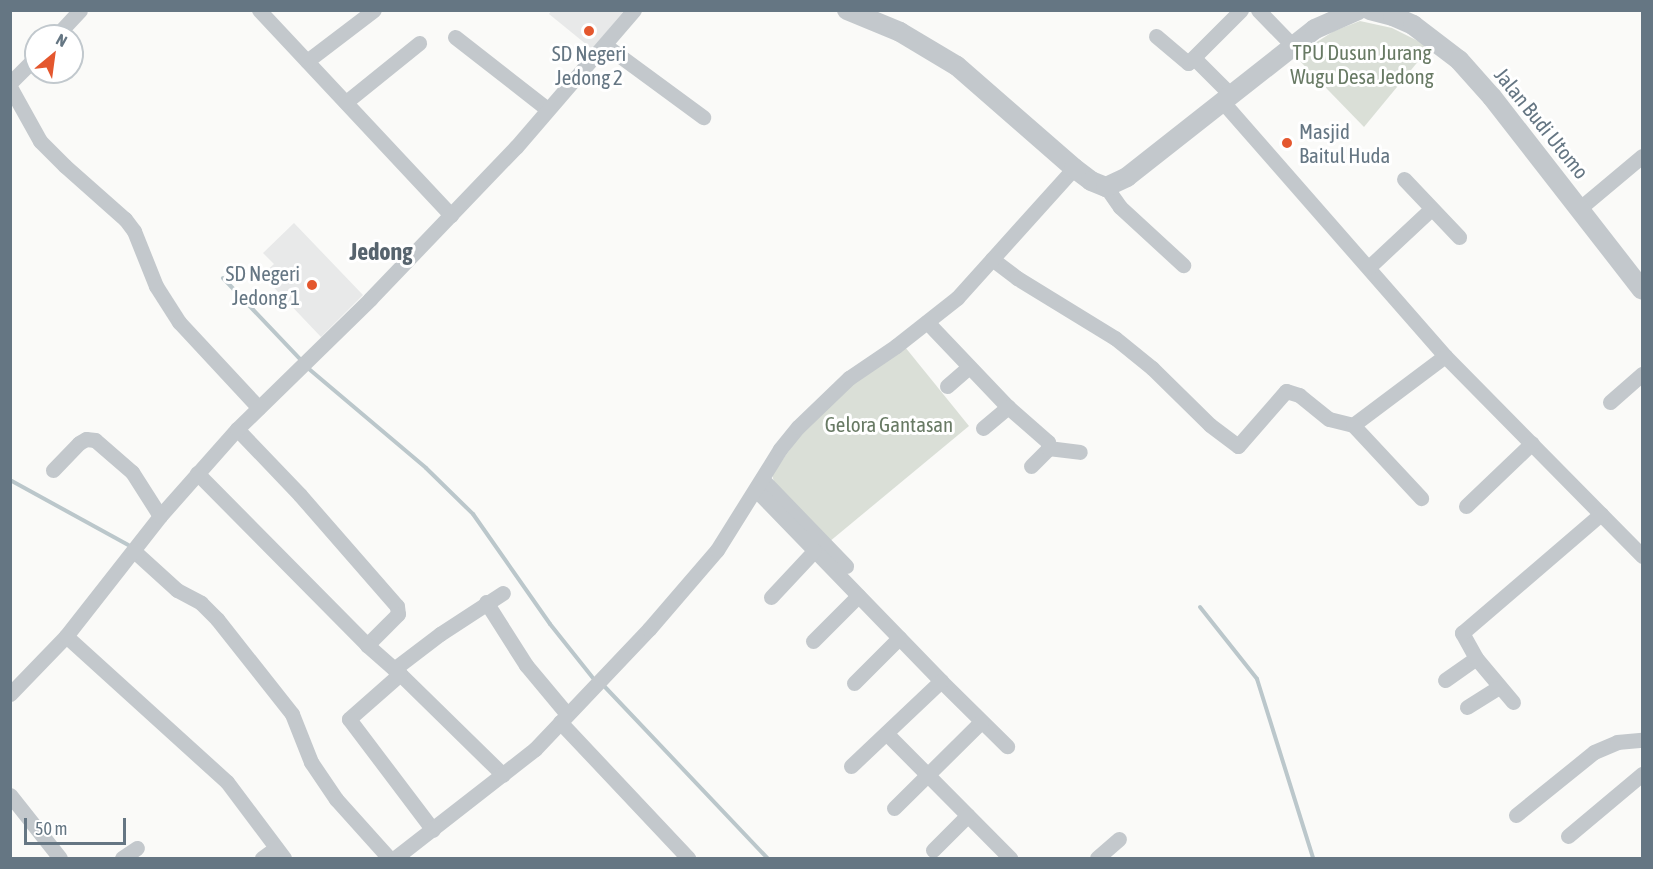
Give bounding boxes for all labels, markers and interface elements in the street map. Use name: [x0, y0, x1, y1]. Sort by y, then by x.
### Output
north arrow: [24, 24, 84, 84]
marker: SD Negeri Jedong 2: [582, 24, 596, 38]
text: N: [53, 30, 70, 50]
park label: TPU Dusun Jurang Wugu Desa Jedong: [1290, 39, 1434, 89]
place label: SD Negeri Jedong 2: [552, 40, 626, 90]
street label: Jalan Budi Utomo: [1490, 62, 1594, 184]
place label: Masjid Baitul Huda: [1299, 118, 1390, 168]
marker: Masjid Baitul Huda: [1280, 136, 1294, 150]
district label: Jedong: [349, 238, 413, 266]
place label: SD Negeri Jedong 1: [225, 260, 300, 310]
marker: SD Negeri Jedong 1: [305, 278, 319, 292]
park label: Gelora Gantasan: [825, 411, 953, 437]
scale bar: [27, 806, 129, 844]
text: 50 m: [35, 818, 67, 839]

